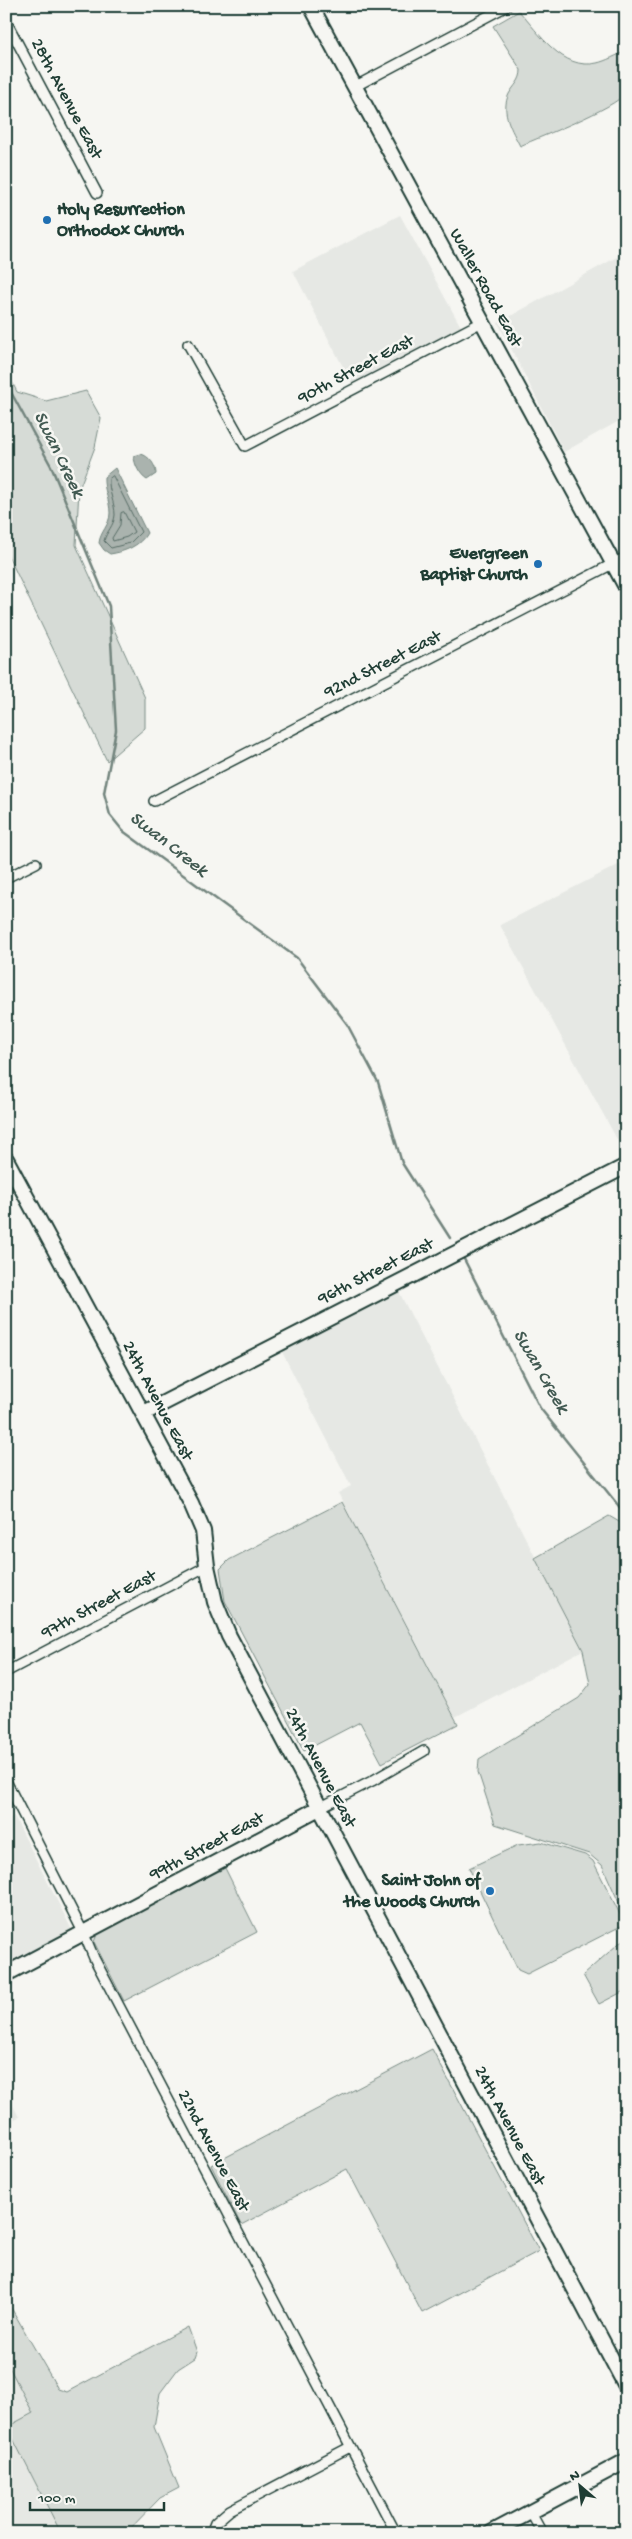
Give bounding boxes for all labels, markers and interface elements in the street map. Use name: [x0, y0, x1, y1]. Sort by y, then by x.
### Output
street label: 28th Avenue East: [25, 35, 107, 164]
place label: Holy Resurrection Orthodox Church: [57, 200, 185, 242]
marker: Holy Resurrection Orthodox Church: [41, 214, 53, 226]
street label: Waller Road East: [444, 225, 527, 352]
street label: 90th Street East: [294, 330, 419, 410]
water label: Swan Creek: [27, 408, 89, 503]
place label: Evergreen Baptist Church: [419, 544, 528, 586]
marker: Evergreen Baptist Church: [532, 558, 544, 570]
street label: 92nd Street East: [320, 626, 447, 704]
water label: Swan Creek: [124, 807, 213, 884]
street label: 96th Street East: [314, 1233, 439, 1311]
water label: Swan Creek: [507, 1326, 574, 1419]
street label: 24th Avenue East: [117, 1338, 198, 1466]
street label: 97th Street East: [37, 1565, 161, 1645]
street label: 24th Avenue East: [280, 1705, 361, 1833]
street label: 99th Street East: [145, 1807, 269, 1886]
place label: Saint John of the Woods Church: [342, 1871, 481, 1913]
marker: Saint John of the Woods Church: [484, 1885, 496, 1897]
street label: 24th Avenue East: [469, 2063, 550, 2191]
street label: 22nd Avenue East: [172, 2087, 255, 2217]
north arrow: [554, 2462, 604, 2512]
text: N: [567, 2467, 583, 2486]
scale bar: [30, 2479, 164, 2511]
text: 100 m: [37, 2490, 76, 2508]

